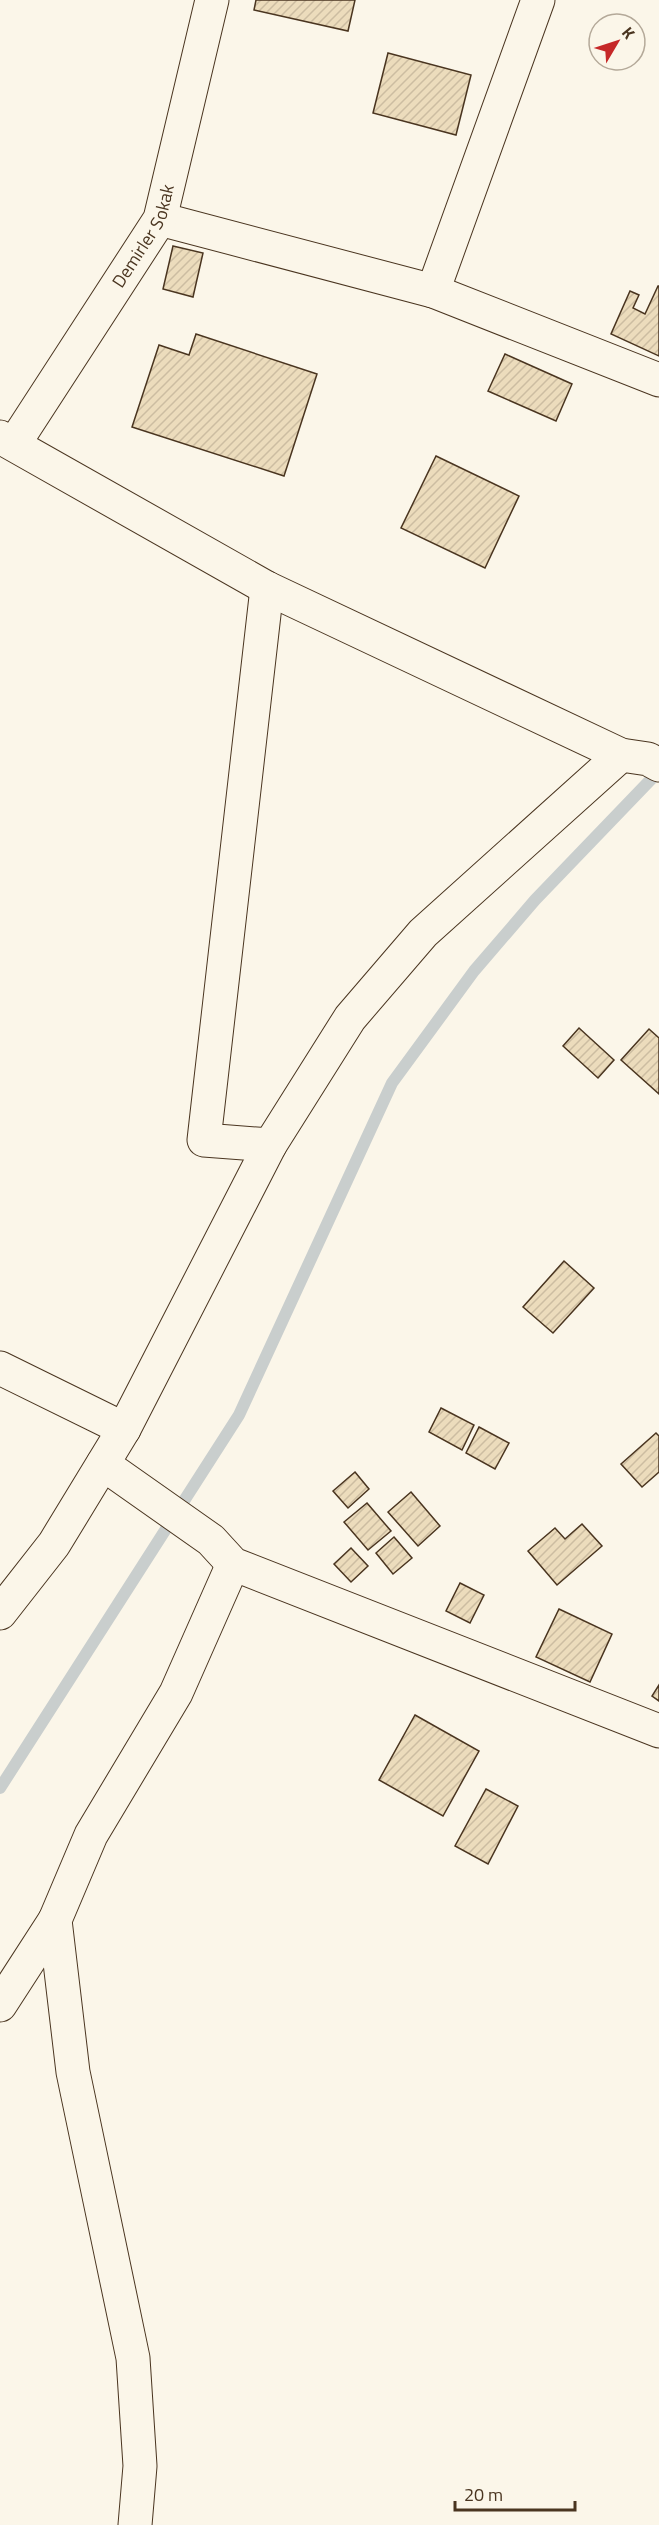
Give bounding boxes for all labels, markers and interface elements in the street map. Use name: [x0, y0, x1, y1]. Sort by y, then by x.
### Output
north arrow: [587, 12, 647, 72]
text: K: [616, 21, 641, 44]
street label: Demirler Sokak: [105, 181, 181, 293]
scale bar: [455, 2474, 575, 2512]
text: 20 m: [464, 2481, 503, 2508]

